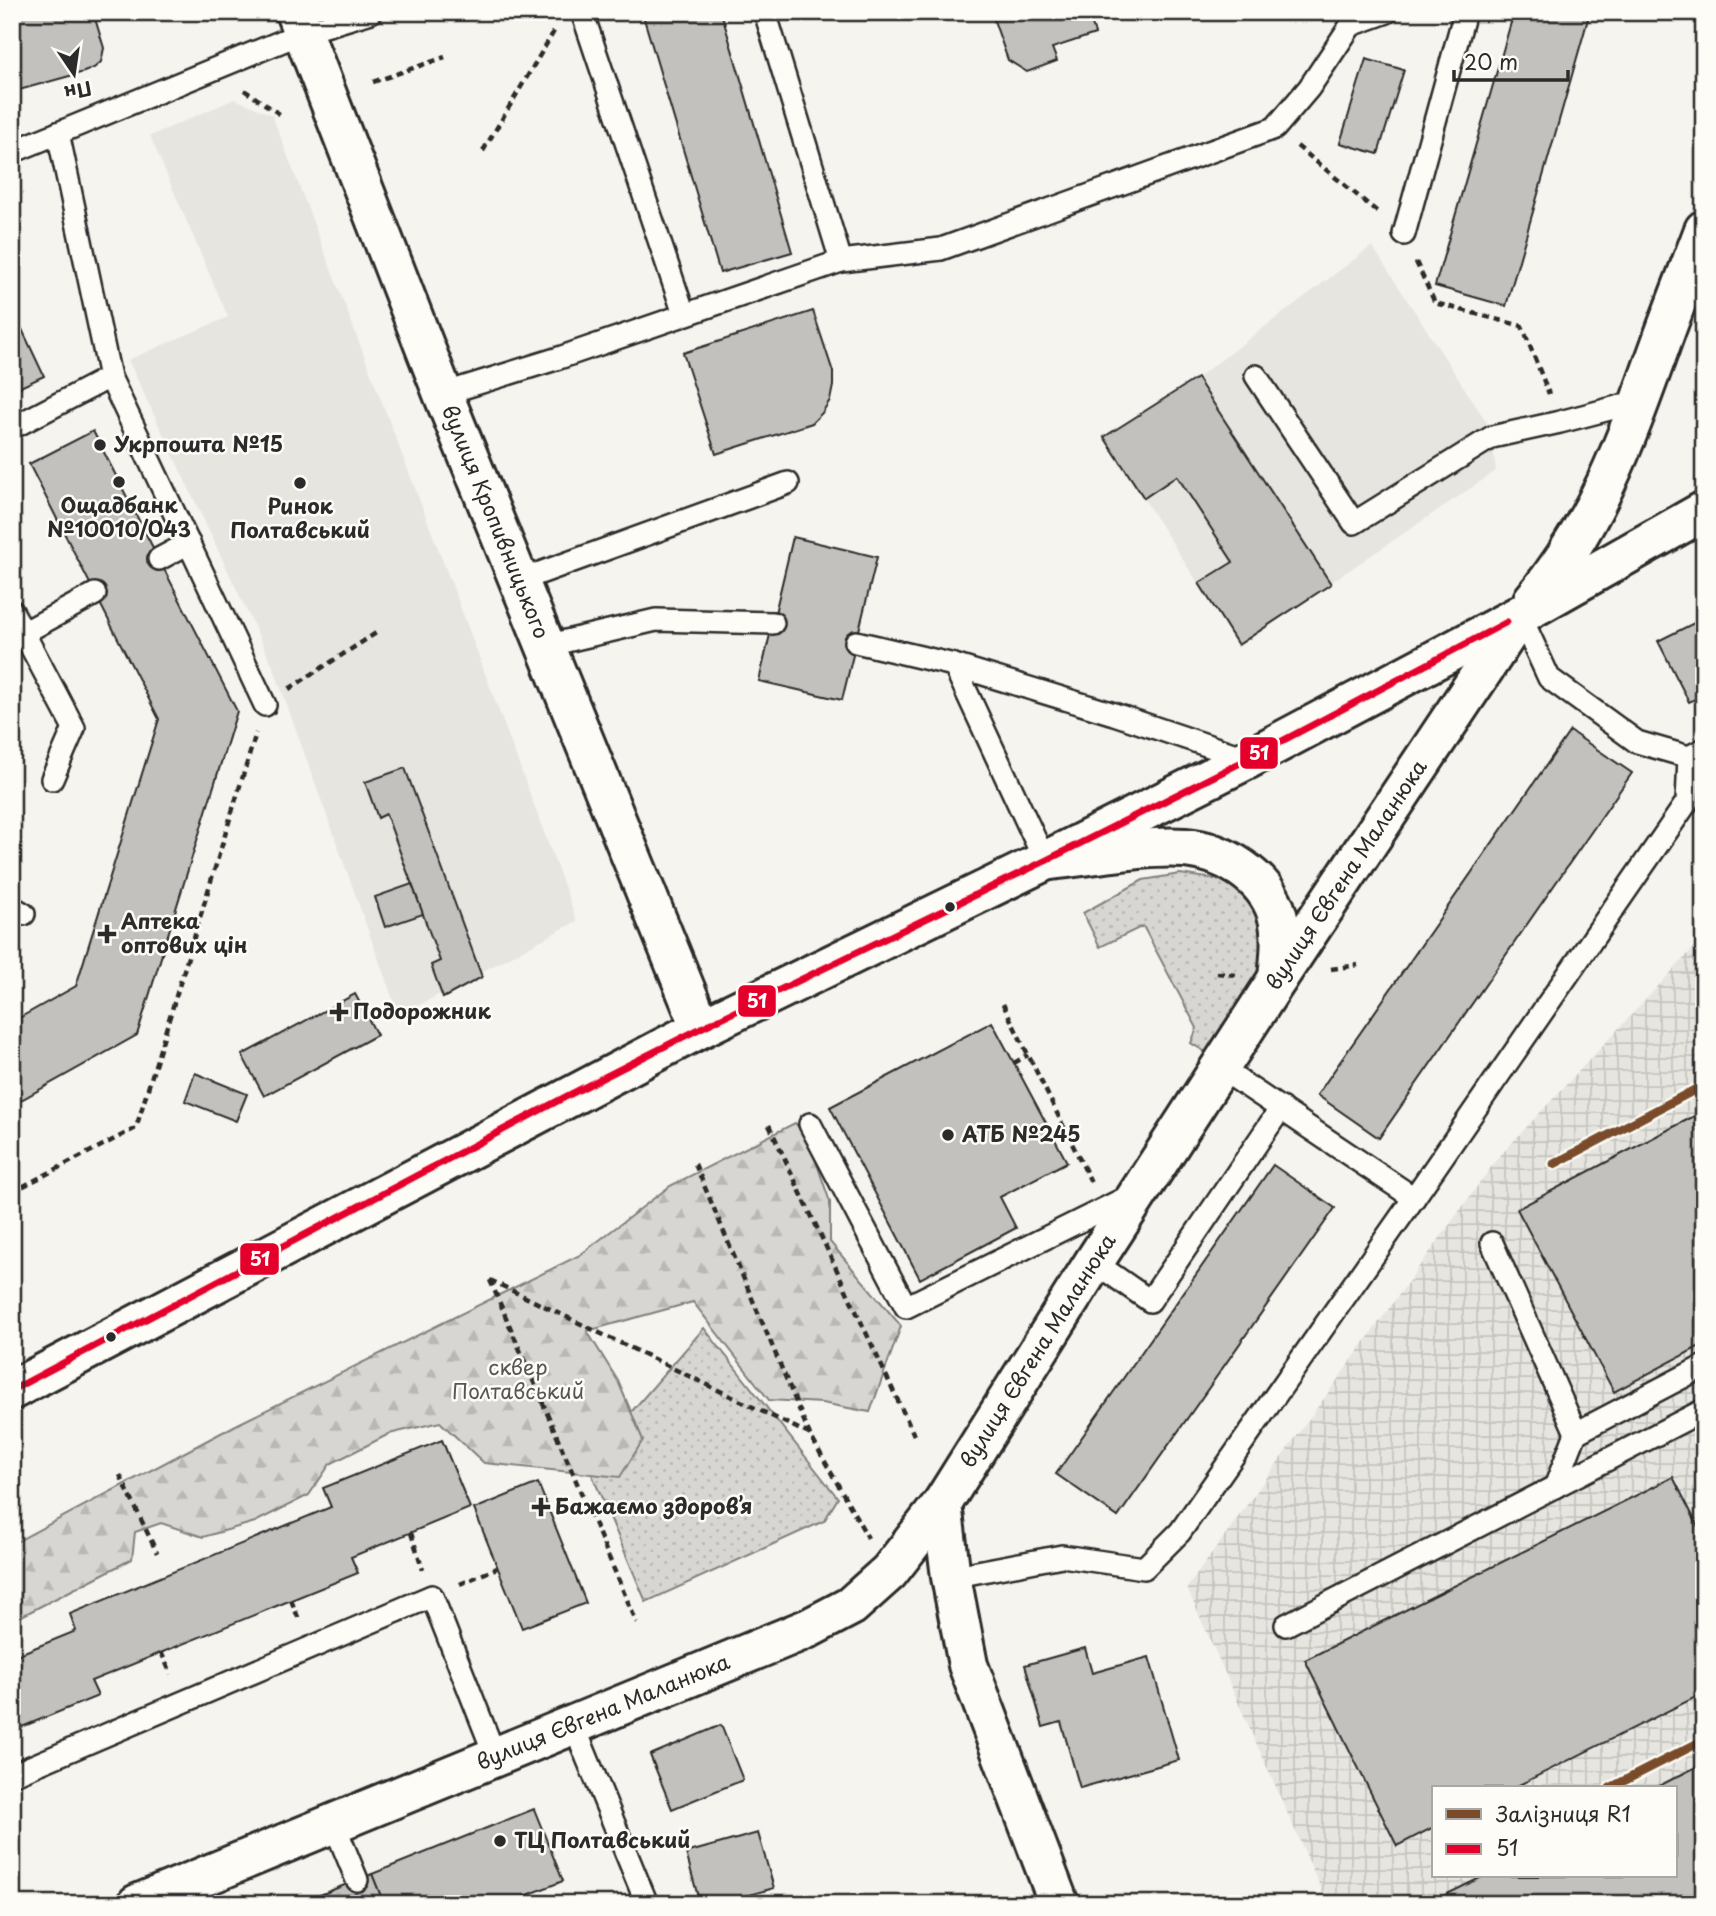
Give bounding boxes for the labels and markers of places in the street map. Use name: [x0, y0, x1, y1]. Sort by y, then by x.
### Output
place label: Укрпошта №15: [113, 427, 283, 459]
marker: Укрпошта №15: [92, 437, 108, 453]
marker: Ощадбанк №10010/043: [111, 474, 127, 490]
marker: Ринок Полтавський: [292, 475, 308, 491]
place label: Ощадбанк №10010/043: [47, 488, 191, 544]
place label: Ринок Полтавський: [230, 489, 370, 545]
unlabelled marker: [943, 900, 957, 914]
place label: Аптека оптових цін: [121, 904, 247, 960]
marker: Аптека оптових цін: [99, 926, 115, 942]
place label: Подорожник: [353, 994, 491, 1026]
marker: Подорожник: [331, 1004, 347, 1020]
place label: АТБ №245: [961, 1117, 1081, 1149]
marker: АТБ №245: [940, 1127, 956, 1143]
unlabelled marker: [104, 1330, 118, 1344]
place label: Бажаємо здоровʼя: [555, 1489, 752, 1521]
marker: Бажаємо здоровʼя: [533, 1499, 549, 1515]
place label: ТЦ Полтавський: [514, 1823, 690, 1855]
marker: ТЦ Полтавський: [492, 1833, 508, 1849]

